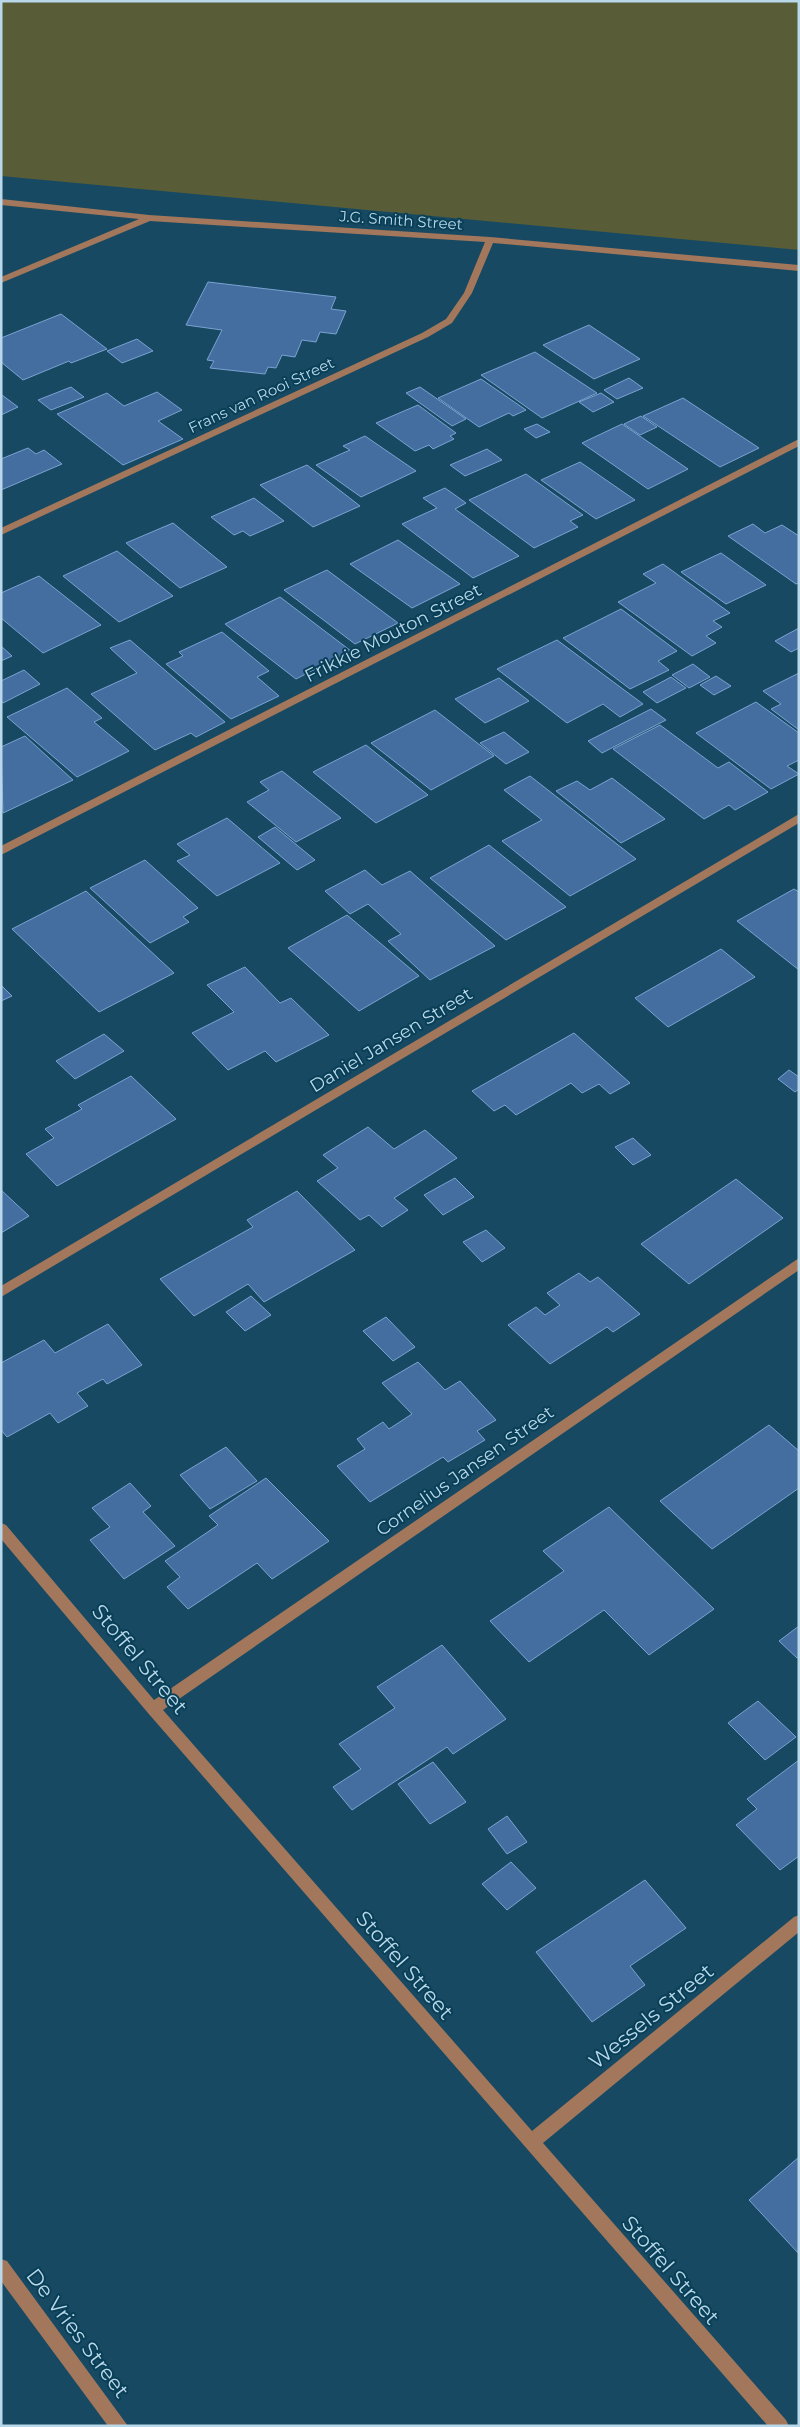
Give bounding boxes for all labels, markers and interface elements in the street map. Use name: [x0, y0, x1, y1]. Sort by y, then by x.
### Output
street label: J.G. Smith Street: [338, 206, 463, 234]
street label: Frans van Rooi Street: [185, 353, 337, 437]
street label: Frikkie Mouton Street: [301, 579, 485, 687]
street label: Daniel Jansen Street: [306, 983, 476, 1097]
street label: Cornelius Jansen Street: [372, 1401, 558, 1541]
street label: Stoffel Street: [87, 1599, 193, 1719]
street label: Stoffel Street: [351, 1906, 459, 2024]
street label: Wessels Street: [584, 1958, 718, 2074]
street label: Stoffel Street: [617, 2211, 725, 2329]
street label: De Vries Street: [21, 2263, 135, 2403]

